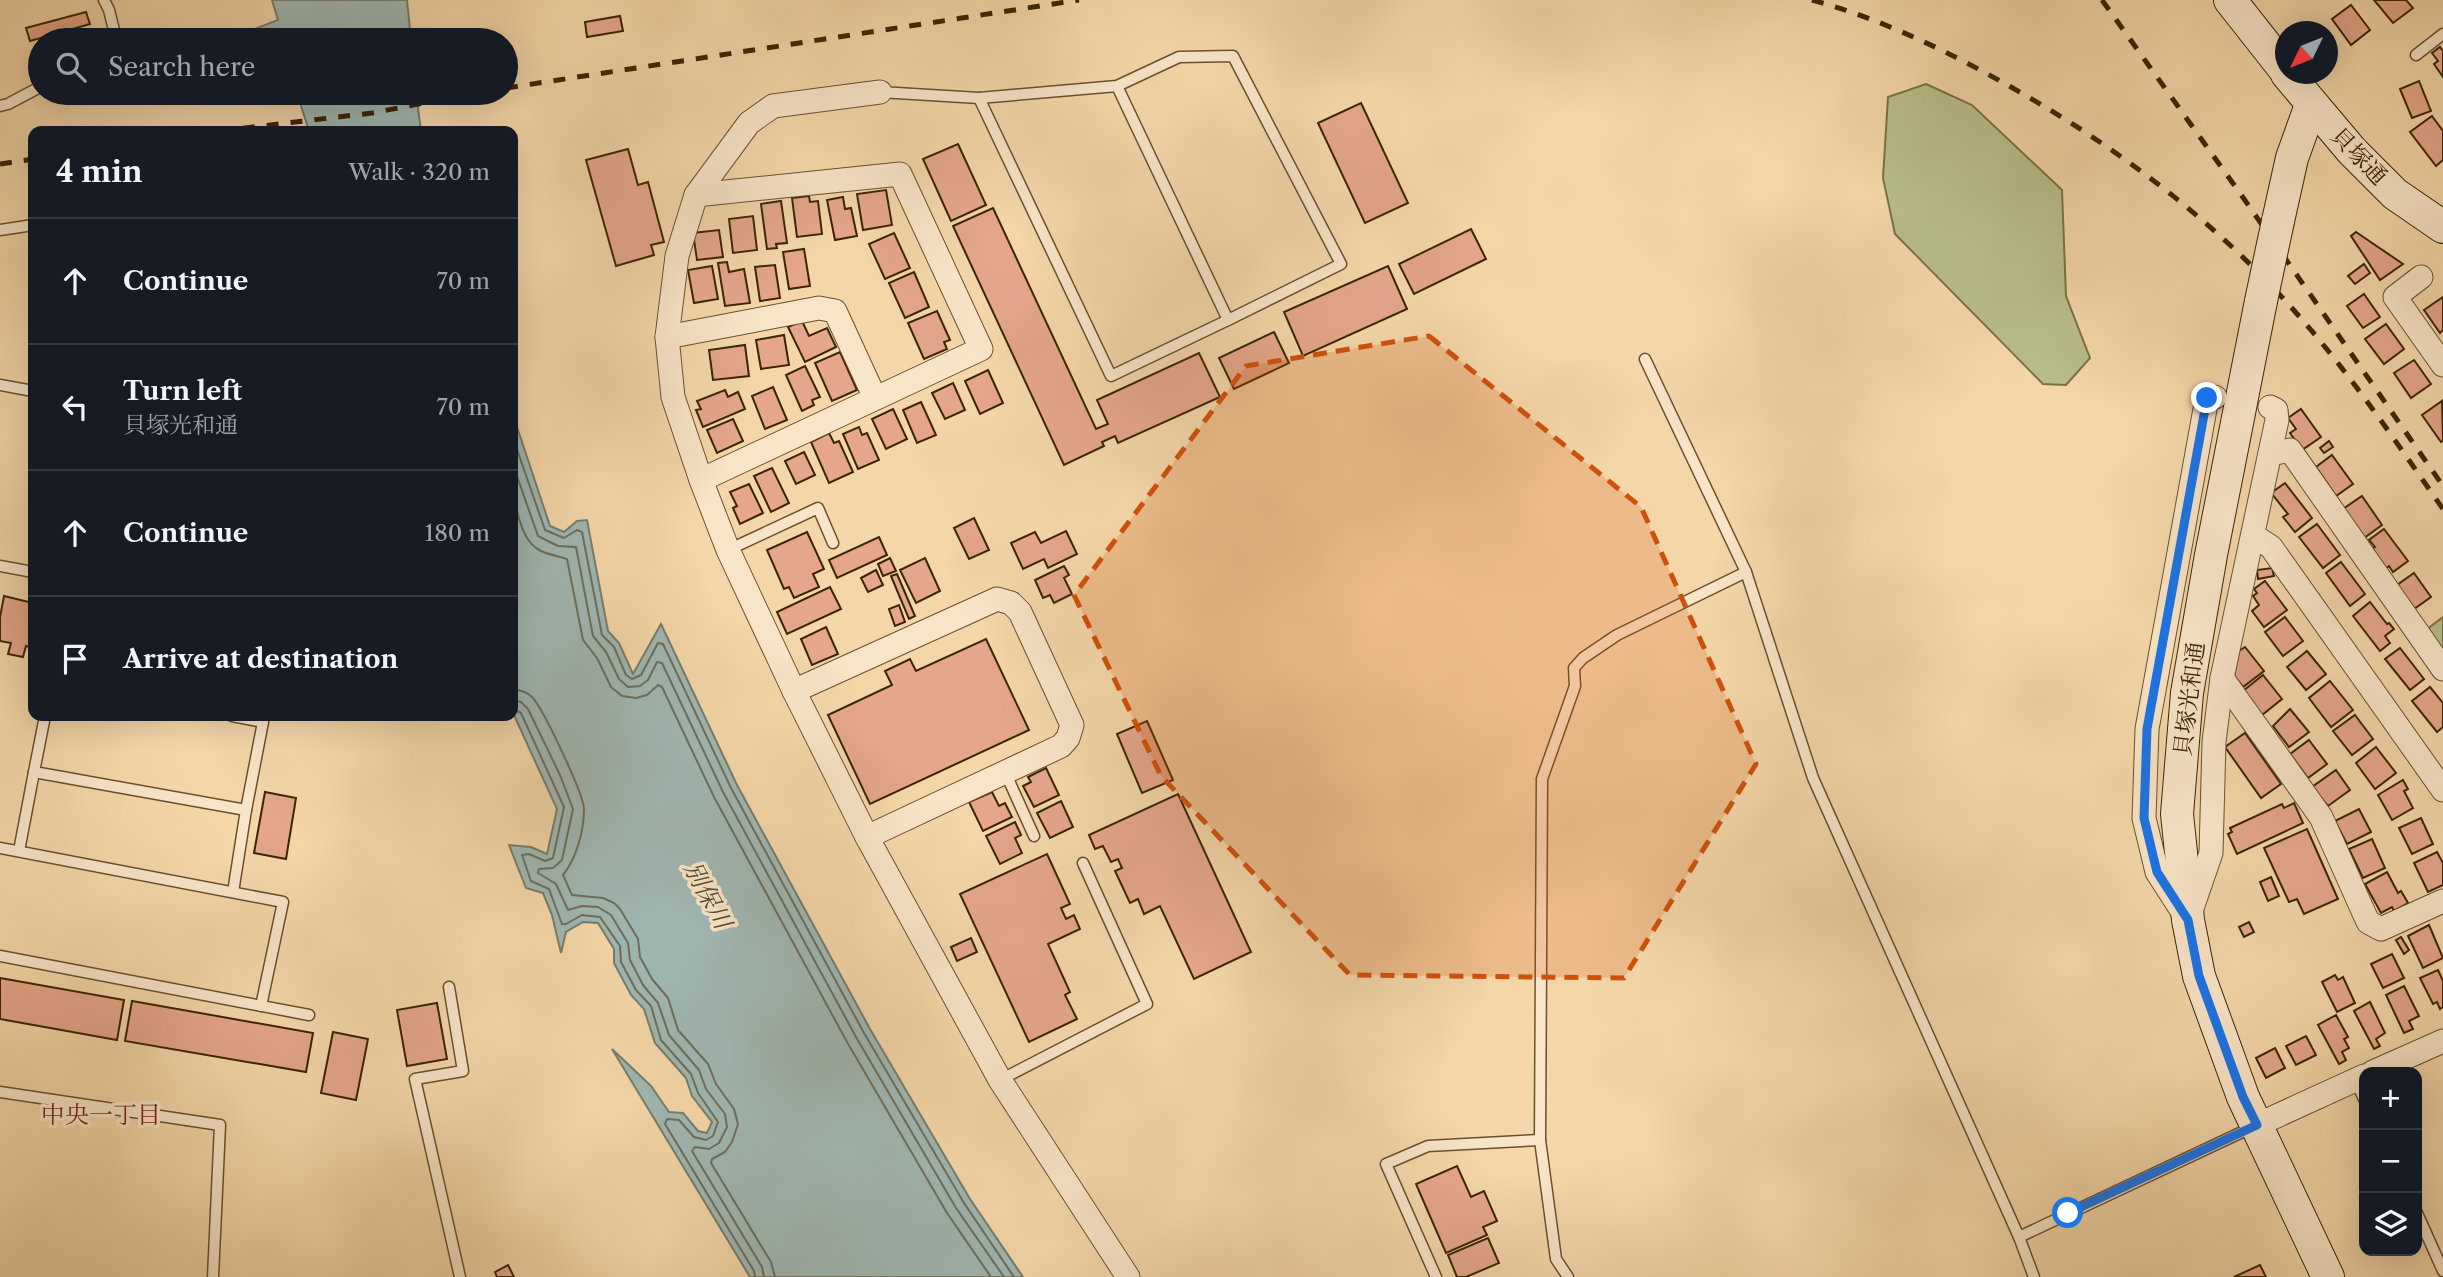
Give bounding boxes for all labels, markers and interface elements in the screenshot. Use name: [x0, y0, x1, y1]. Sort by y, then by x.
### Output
north arrow: [2275, 21, 2338, 84]
search box: [28, 28, 518, 105]
icon: search: [52, 48, 90, 86]
text: Search here: [108, 51, 255, 83]
street label: 貝塚通: [2325, 121, 2393, 191]
text: 4 min: [56, 153, 142, 190]
text: Walk · 320 m: [348, 158, 490, 186]
icon: ahead: [56, 262, 94, 300]
text: Continue: [123, 265, 248, 297]
text: 70 m: [437, 267, 490, 295]
text: Turn left: [123, 375, 242, 407]
route end: [2191, 382, 2222, 413]
icon: left: [56, 388, 94, 426]
text: 70 m: [437, 393, 490, 421]
text: 貝塚光和通: [123, 411, 238, 439]
icon: ahead: [56, 514, 94, 552]
text: Continue: [123, 517, 248, 549]
text: 180 m: [425, 519, 490, 547]
icon: arrive: [56, 640, 94, 678]
street label: 貝塚光和通: [2168, 640, 2210, 758]
text: Arrive at destination: [123, 643, 398, 675]
water label: 別保川: [678, 856, 739, 936]
map controls: [2359, 1067, 2422, 1256]
button: +: [2359, 1067, 2422, 1130]
district label: 中央一丁目: [41, 1100, 161, 1129]
button: −: [2359, 1130, 2422, 1193]
button: layers: [2359, 1193, 2422, 1256]
route start: [2052, 1197, 2083, 1228]

